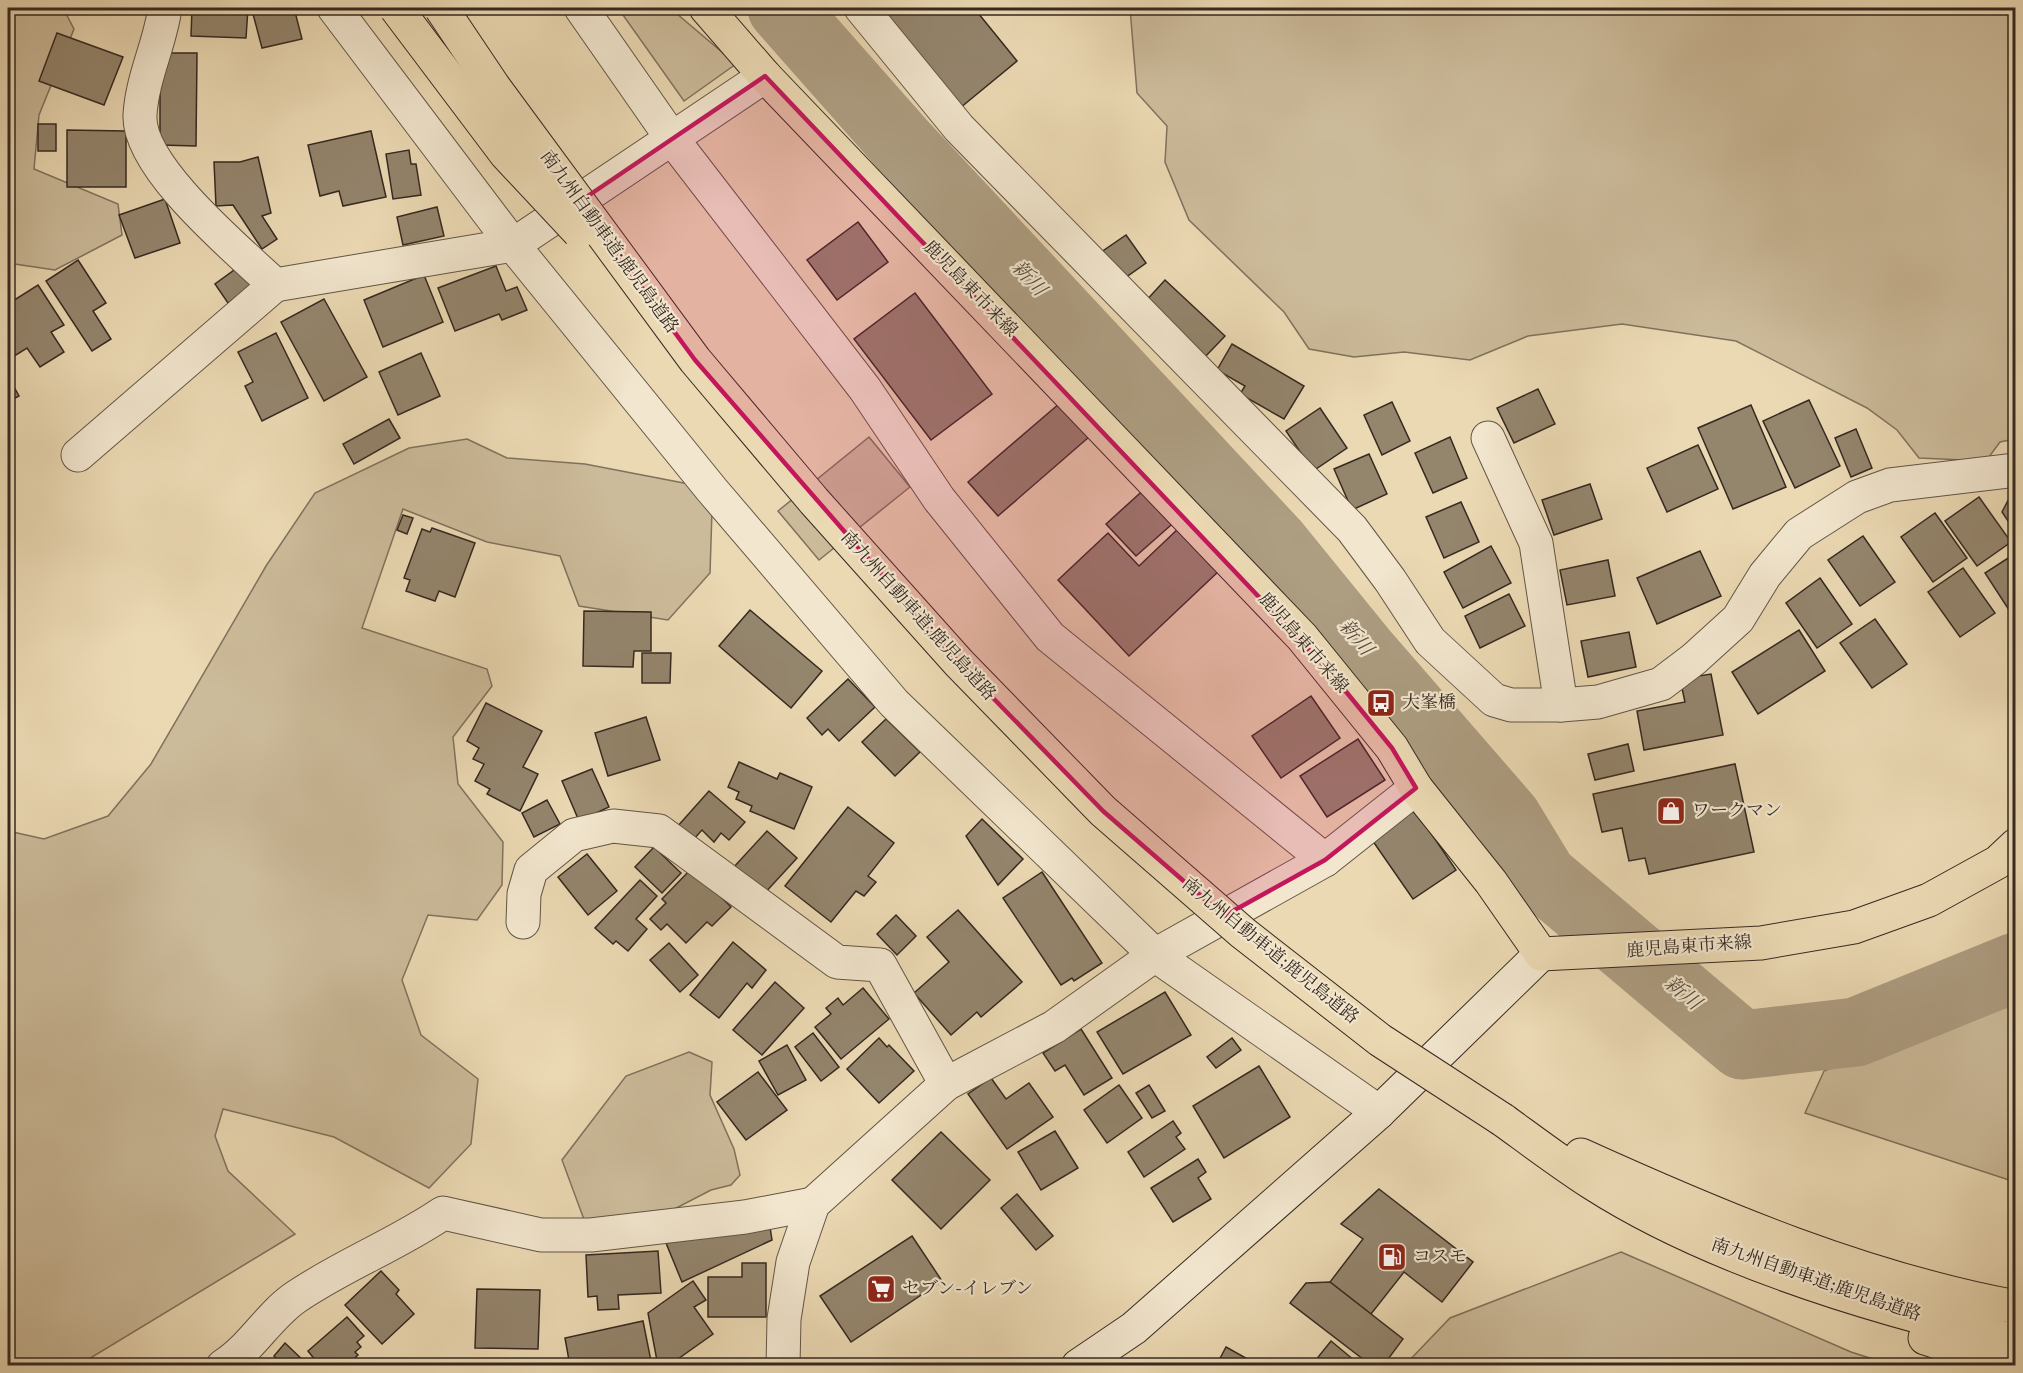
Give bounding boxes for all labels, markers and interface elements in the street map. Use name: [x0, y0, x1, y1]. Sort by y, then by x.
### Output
street label: 南九州自動車道;鹿児島道路: [537, 146, 683, 337]
street label: 鹿児島東市来線: [920, 236, 1022, 341]
water label: 新川: [1007, 256, 1052, 302]
street label: 南九州自動車道;鹿児島道路: [837, 527, 1000, 704]
street label: 鹿児島東市来線: [1255, 588, 1353, 696]
water label: 新川: [1334, 615, 1378, 661]
bus stop icon: 大峯橋: [1365, 687, 1397, 719]
place label: 大峯橋: [1402, 692, 1456, 712]
shop icon: ワークマン: [1655, 795, 1687, 827]
place label: ワークマン: [1692, 802, 1782, 820]
street label: 南九州自動車道;鹿児島道路: [1178, 873, 1363, 1028]
street label: 鹿児島東市来線: [1625, 932, 1752, 960]
water label: 新川: [1660, 972, 1707, 1016]
street label: 南九州自動車道;鹿児島道路: [1709, 1234, 1924, 1324]
fuel station icon: コスモ: [1376, 1241, 1408, 1273]
place label: コスモ: [1413, 1248, 1467, 1266]
supermarket icon: セブン-イレブン: [865, 1273, 897, 1305]
place label: セブン-イレブン: [902, 1279, 1033, 1298]

